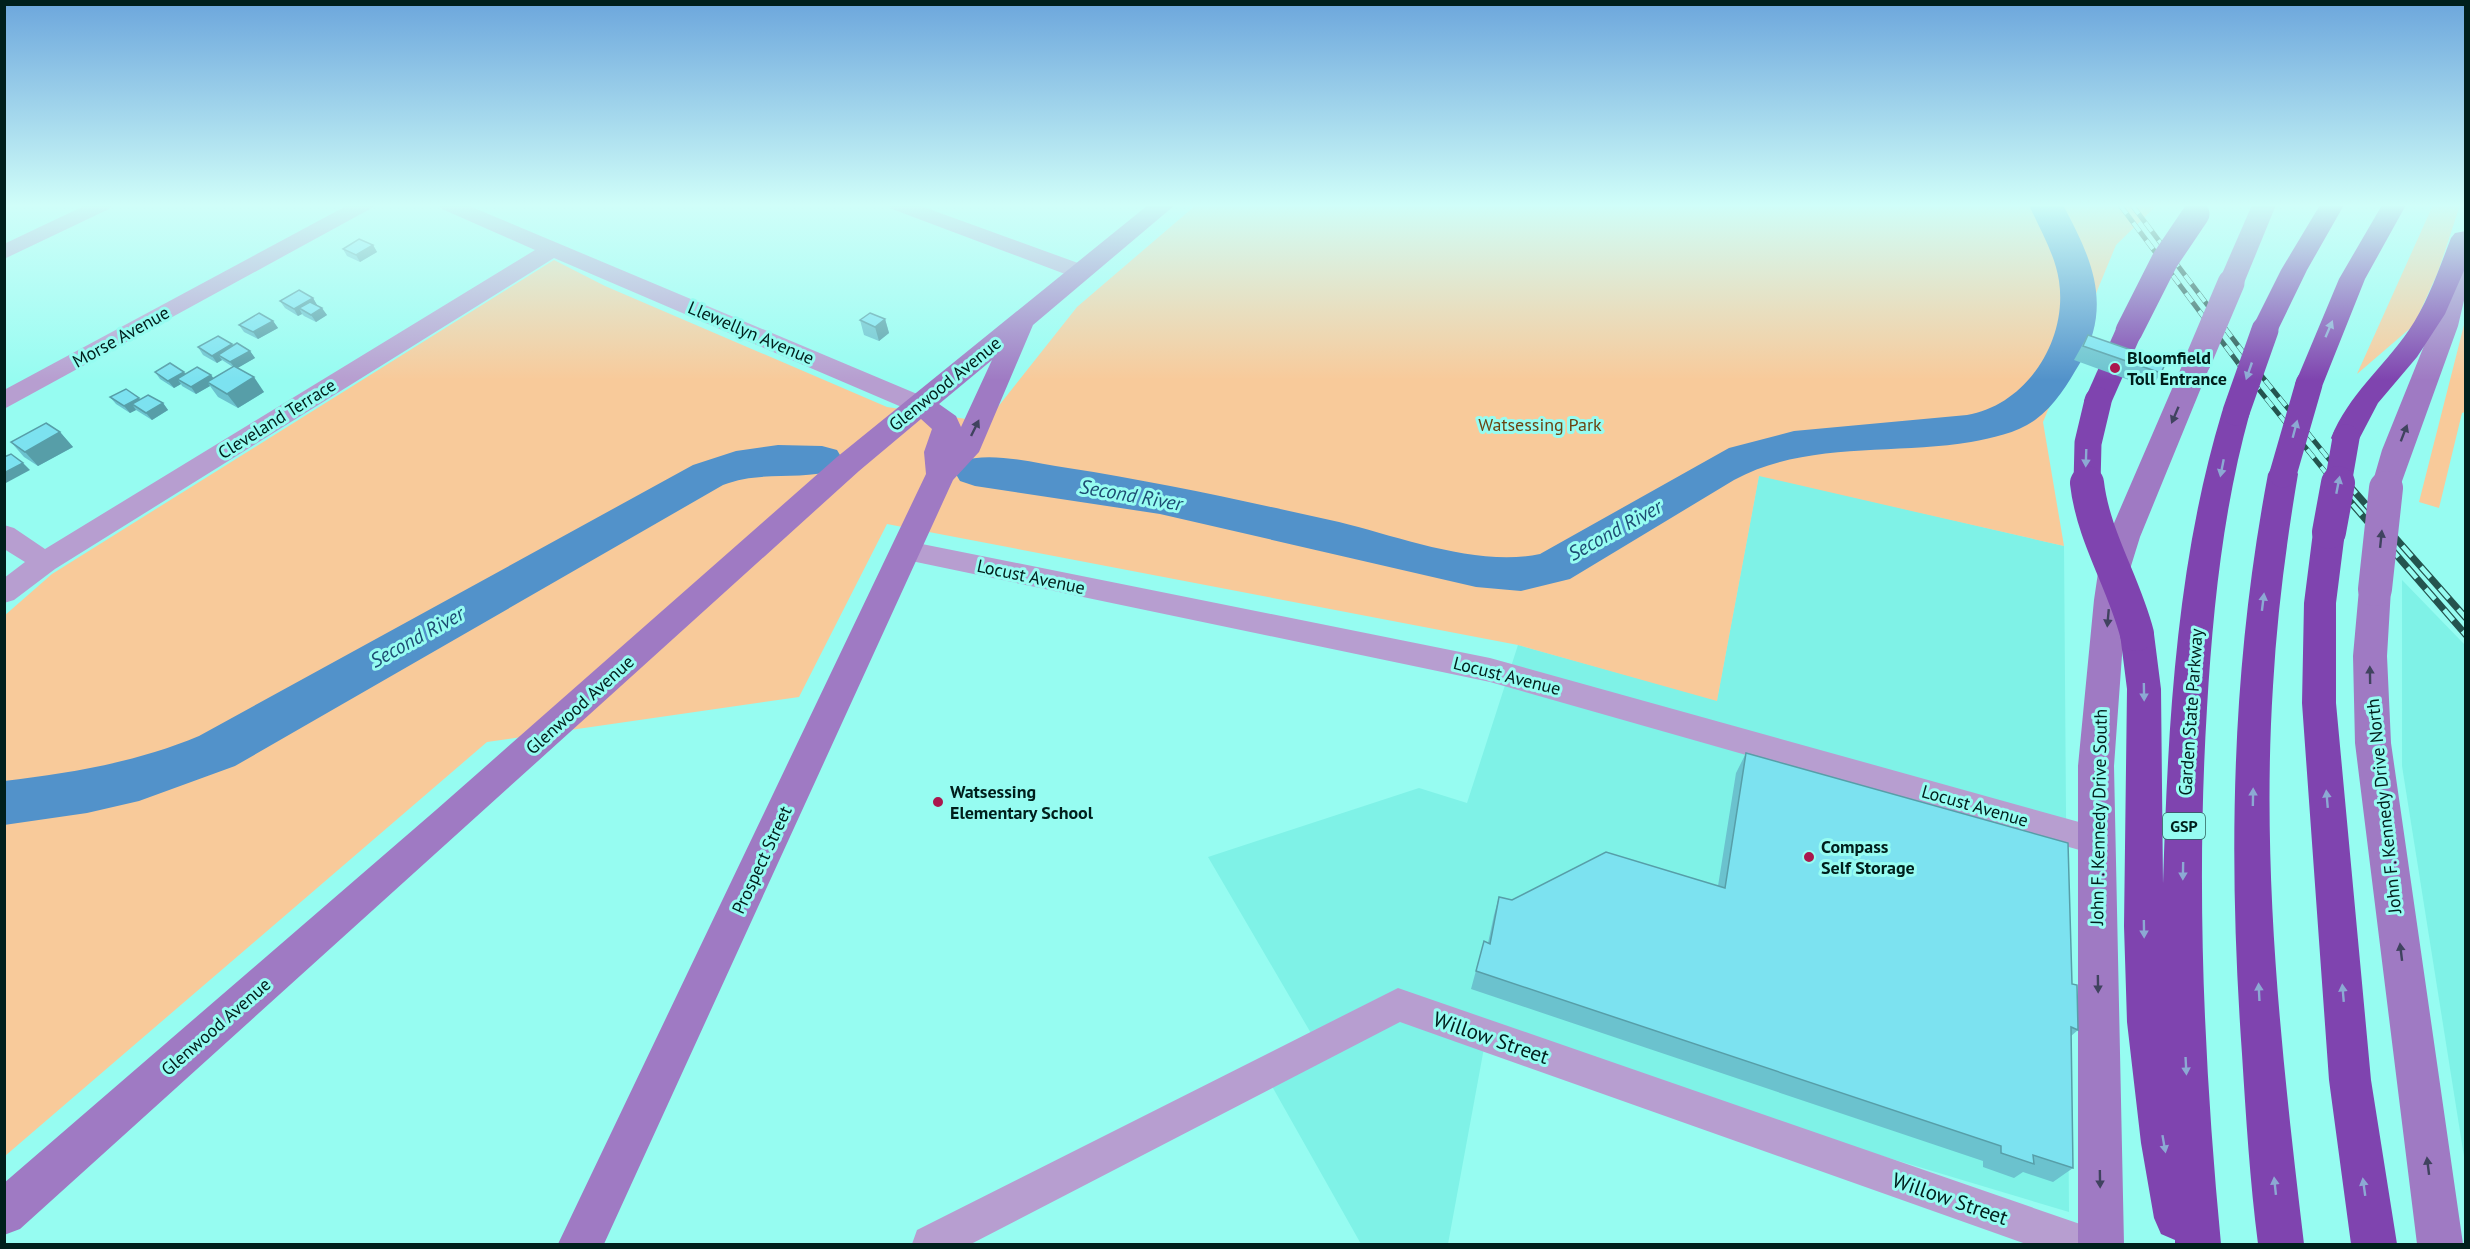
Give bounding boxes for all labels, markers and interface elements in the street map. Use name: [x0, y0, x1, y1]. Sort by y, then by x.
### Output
street label: Llewellyn Avenue: [685, 296, 818, 369]
street label: Morse Avenue: [68, 301, 173, 373]
one-way arrow: [2324, 320, 2334, 338]
street label: Glenwood Avenue: [884, 331, 1005, 436]
place label: Bloomfield Toll Entrance: [2127, 346, 2227, 390]
marker: Bloomfield Toll Entrance: [2108, 361, 2122, 375]
one-way arrow: [2244, 362, 2254, 380]
street label: Cleveland Terrace: [214, 373, 340, 464]
one-way arrow: [2170, 406, 2180, 424]
park label: Watsessing Park: [1478, 413, 1602, 436]
one-way arrow: [971, 419, 980, 436]
one-way arrow: [2290, 420, 2300, 438]
one-way arrow: [2399, 423, 2409, 441]
one-way arrow: [2082, 448, 2091, 467]
one-way arrow: [2217, 459, 2226, 478]
water label: Second River: [1078, 473, 1186, 517]
one-way arrow: [2333, 475, 2342, 494]
water label: Second River: [1563, 493, 1668, 567]
one-way arrow: [2376, 529, 2386, 548]
street label: Locust Avenue: [975, 554, 1087, 599]
one-way arrow: [2259, 593, 2268, 612]
water label: Second River: [365, 600, 470, 674]
one-way arrow: [2103, 609, 2113, 628]
street label: Garden State Parkway: [2173, 627, 2208, 796]
street label: Glenwood Avenue: [521, 650, 639, 759]
street label: Locust Avenue: [1451, 651, 1563, 700]
one-way arrow: [2365, 665, 2375, 684]
one-way arrow: [2139, 683, 2149, 702]
street label: John F. Kennedy Drive North: [2361, 698, 2406, 916]
street label: John F. Kennedy Drive South: [2085, 709, 2112, 926]
street label: Locust Avenue: [1919, 779, 2031, 832]
place label: Watsessing Elementary School: [950, 780, 1094, 824]
one-way arrow: [2249, 788, 2258, 807]
one-way arrow: [2322, 789, 2331, 808]
marker: Watsessing Elementary School: [931, 795, 945, 809]
street label: Prospect Street: [727, 802, 797, 917]
road number: GSP: [2163, 813, 2205, 839]
place label: Compass Self Storage: [1821, 835, 1915, 879]
marker: Compass Self Storage: [1802, 850, 1816, 864]
one-way arrow: [2178, 861, 2188, 880]
one-way arrow: [2139, 920, 2149, 939]
one-way arrow: [2396, 942, 2405, 961]
street label: Glenwood Avenue: [156, 973, 275, 1080]
one-way arrow: [2094, 974, 2103, 993]
one-way arrow: [2255, 982, 2264, 1001]
one-way arrow: [2338, 983, 2348, 1002]
street label: Willow Street: [1430, 1005, 1553, 1070]
one-way arrow: [2182, 1056, 2191, 1075]
one-way arrow: [2160, 1135, 2169, 1154]
one-way arrow: [2424, 1156, 2433, 1175]
street label: Willow Street: [1889, 1166, 2012, 1231]
one-way arrow: [2095, 1169, 2105, 1188]
one-way arrow: [2270, 1177, 2280, 1196]
one-way arrow: [2359, 1177, 2368, 1196]

